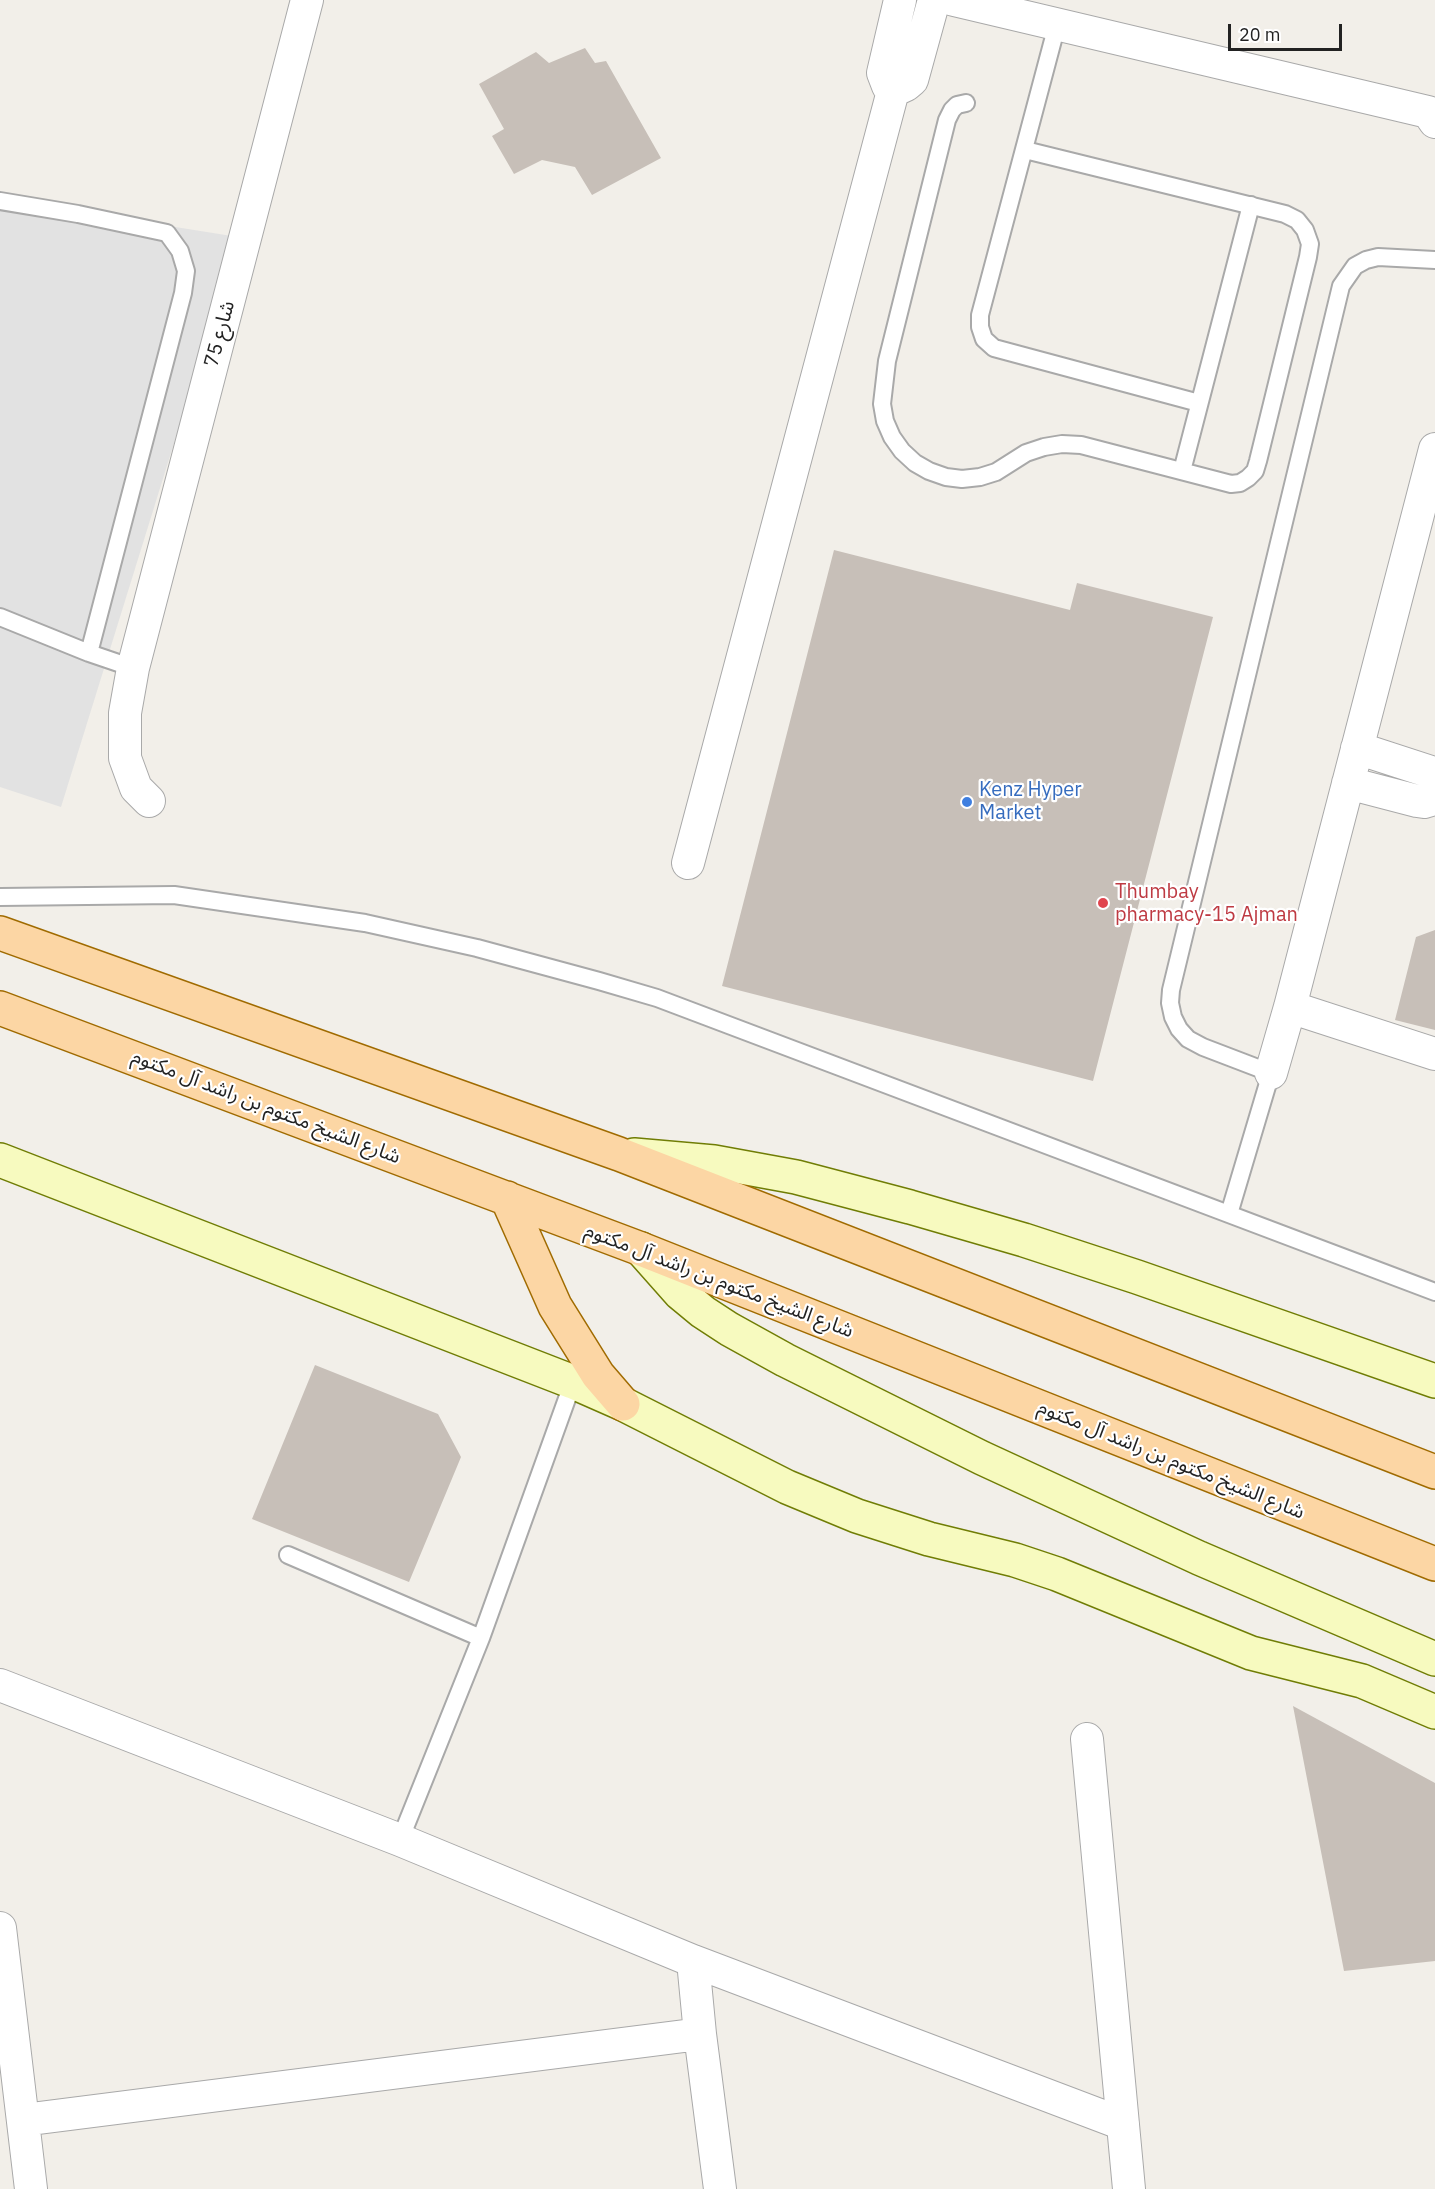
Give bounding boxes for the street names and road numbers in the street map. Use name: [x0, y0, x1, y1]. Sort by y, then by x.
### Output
street label: شارع 75: [200, 298, 240, 370]
street label: شارع الشيخ مكتوم بن راشد آل مكتوم: [128, 1045, 404, 1169]
street label: شارع الشيخ مكتوم بن راشد آل مكتوم: [581, 1219, 857, 1343]
street label: شارع الشيخ مكتوم بن راشد آل مكتوم: [1034, 1395, 1308, 1525]

